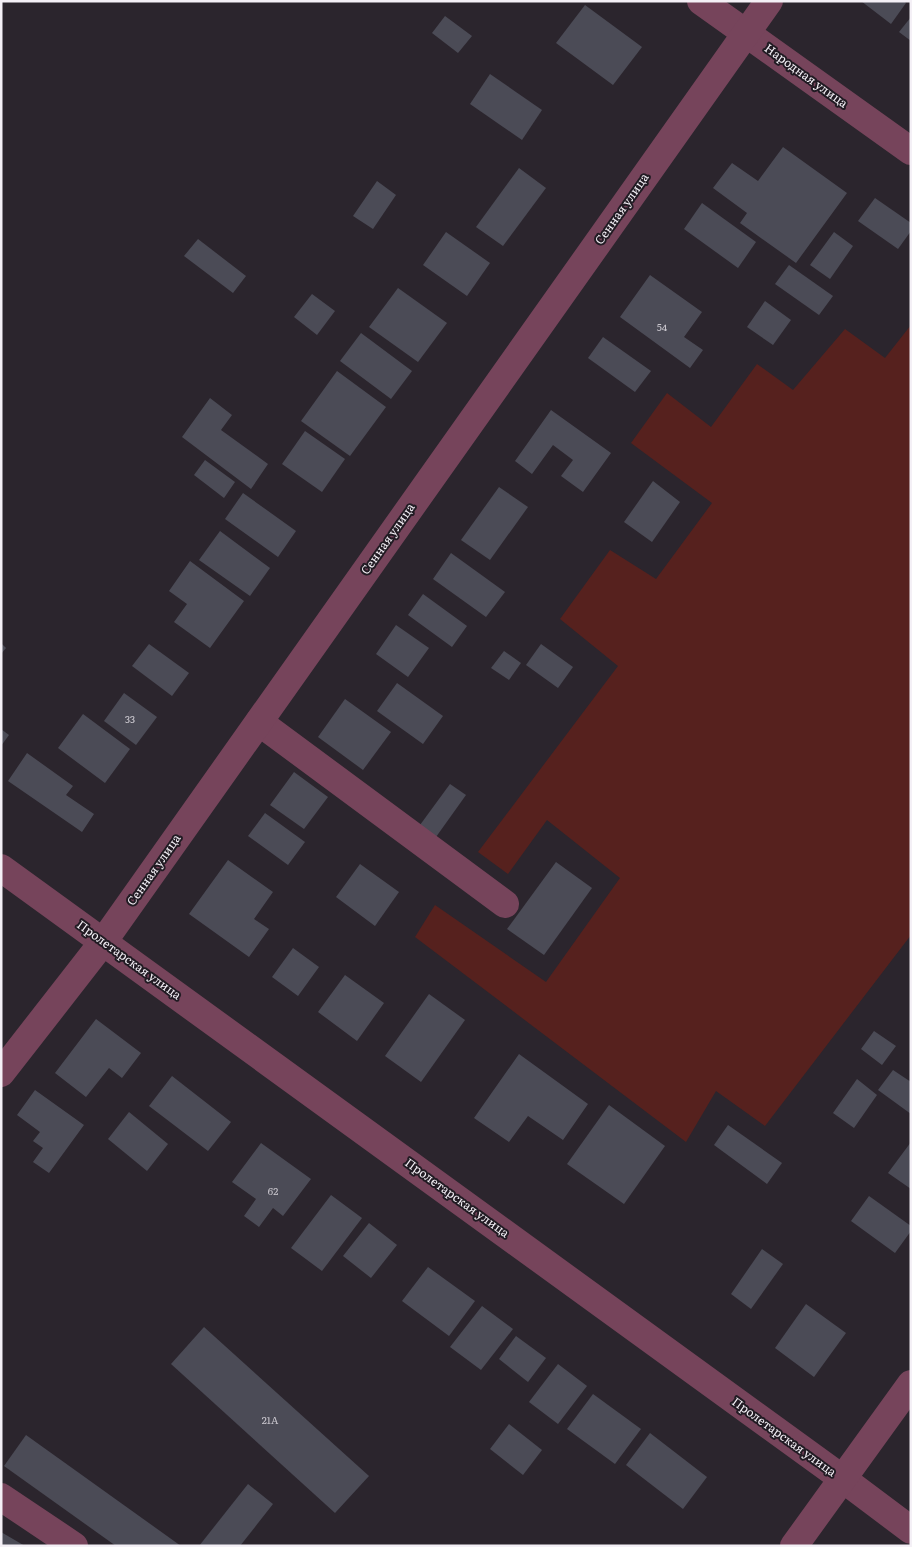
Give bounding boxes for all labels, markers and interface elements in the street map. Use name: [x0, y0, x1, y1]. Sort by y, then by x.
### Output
street label: Народная улица: [761, 39, 852, 112]
street label: Сенная улица: [590, 169, 653, 248]
house number: 54: [657, 319, 668, 334]
street label: Сенная улица: [356, 499, 419, 578]
house number: 33: [125, 711, 135, 726]
street label: Сенная улица: [122, 830, 185, 909]
street label: Пролетарская улица: [74, 915, 186, 1004]
street label: Пролетарская улица: [402, 1153, 514, 1242]
house number: 62: [268, 1183, 278, 1198]
street label: Пролетарская улица: [729, 1392, 841, 1481]
house number: 21А: [262, 1412, 279, 1427]

